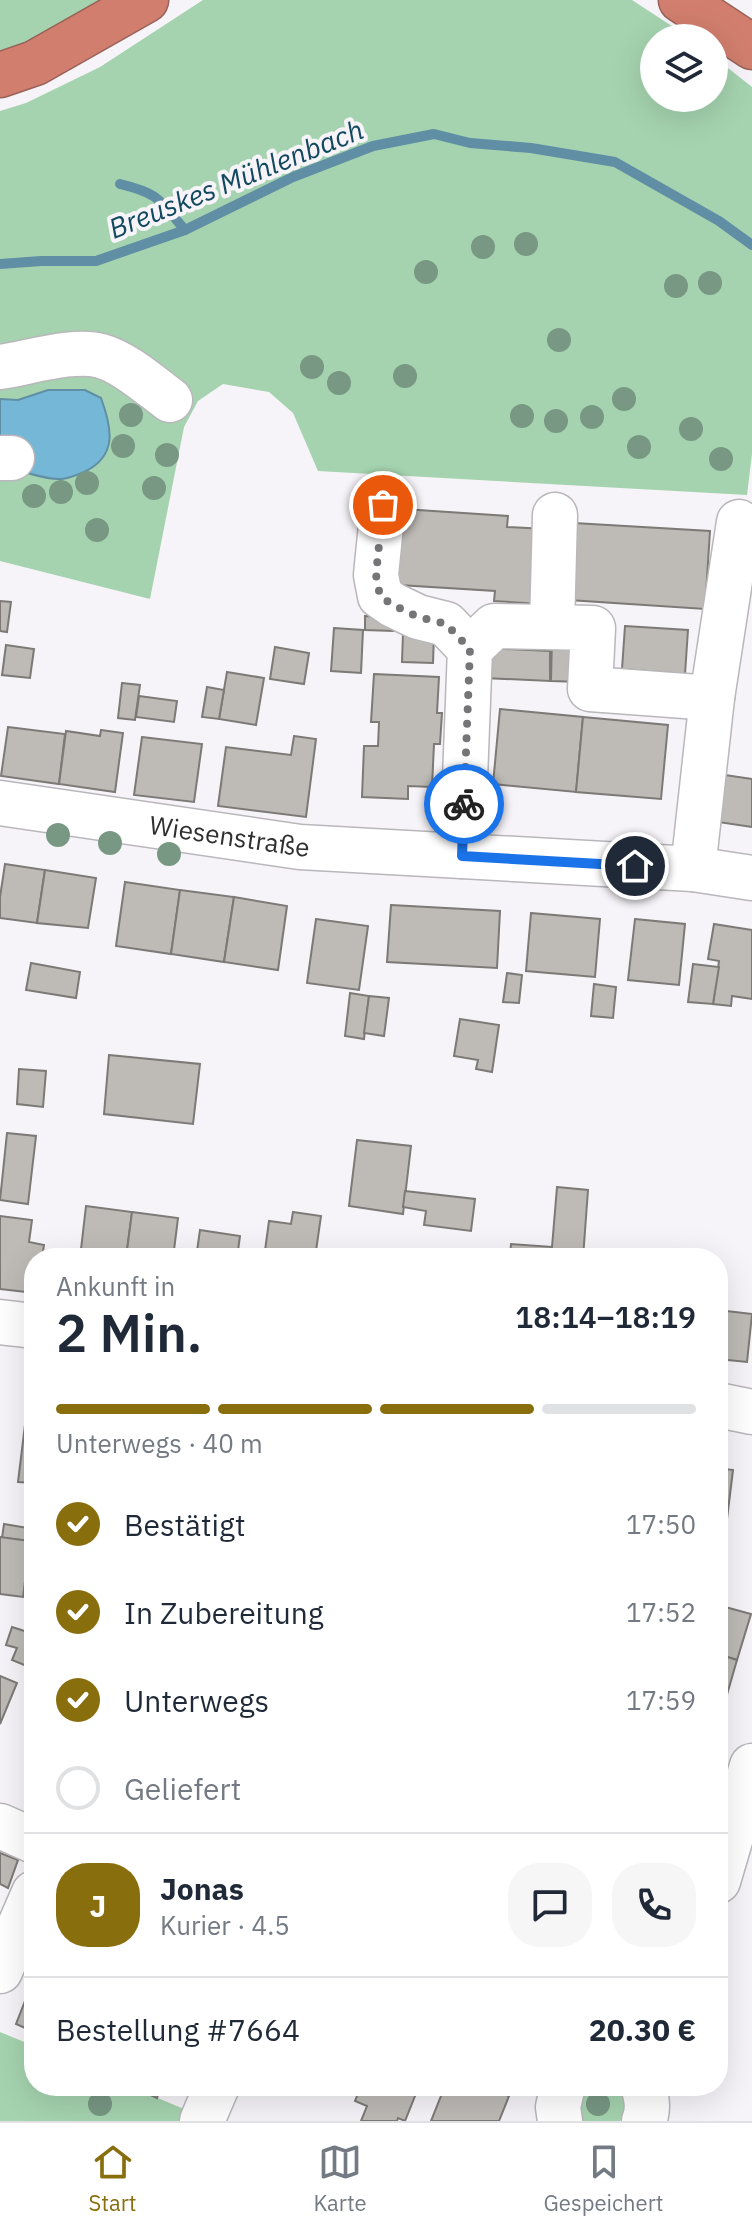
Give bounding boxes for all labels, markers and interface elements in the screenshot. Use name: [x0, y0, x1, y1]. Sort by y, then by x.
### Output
map controls: [640, 24, 728, 112]
button: layers: [640, 24, 728, 112]
water label: Breuskes Mühlenbach: [103, 110, 369, 247]
pin: [349, 471, 417, 539]
icon: bag: [361, 483, 405, 527]
courier: [424, 764, 504, 844]
icon: bike: [442, 782, 486, 826]
street label: Wiesenstraße: [147, 807, 311, 864]
pin: [601, 832, 669, 900]
icon: home: [613, 844, 657, 888]
text: Ankunft in: [56, 1269, 175, 1303]
text: 18:14–18:19: [515, 1297, 696, 1336]
text: 2 Min.: [56, 1299, 202, 1366]
text: Unterwegs · 40 m: [56, 1426, 263, 1460]
icon: check: [56, 1502, 100, 1546]
text: Bestätigt: [124, 1505, 245, 1544]
text: 17:50: [626, 1507, 696, 1541]
icon: check: [56, 1590, 100, 1634]
text: In Zubereitung: [124, 1593, 324, 1632]
text: 17:52: [626, 1595, 696, 1629]
icon: check: [56, 1678, 100, 1722]
text: Unterwegs: [124, 1681, 269, 1720]
text: 17:59: [626, 1683, 696, 1717]
text: Geliefert: [124, 1769, 241, 1808]
button: chat: [508, 1863, 592, 1947]
button: phone: [612, 1863, 696, 1947]
text: Jonas: [160, 1869, 244, 1908]
text: J: [90, 1886, 106, 1925]
text: Kurier · 4.5: [160, 1908, 290, 1942]
text: Bestellung #7664: [56, 2010, 300, 2049]
text: 20.30 €: [589, 2010, 696, 2049]
tab: Start: [88, 2140, 137, 2217]
tab: Karte: [313, 2140, 367, 2217]
tab: Gespeichert: [544, 2140, 664, 2217]

